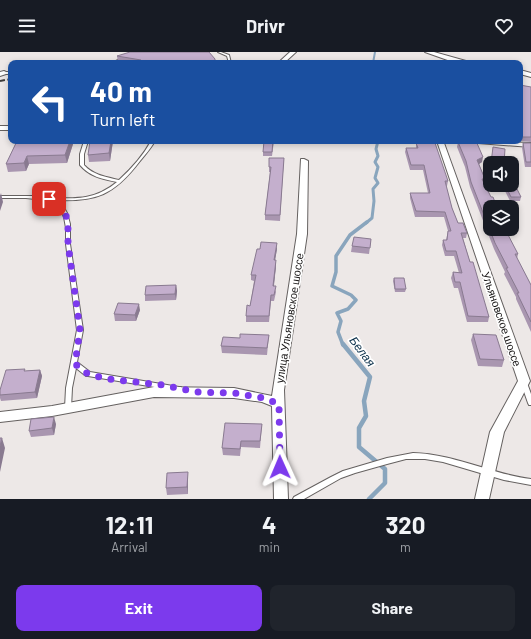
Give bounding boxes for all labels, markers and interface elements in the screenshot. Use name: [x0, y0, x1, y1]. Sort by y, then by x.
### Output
icon: menu: [16, 15, 38, 37]
text: Drivr: [246, 15, 285, 37]
icon: heart: [493, 15, 515, 37]
text: 40 m: [90, 74, 152, 108]
icon: left: [24, 76, 76, 128]
text: Turn left: [90, 108, 156, 130]
map controls: [483, 156, 519, 236]
button: sound: [483, 156, 519, 192]
pin: [32, 182, 66, 216]
icon: arrive: [38, 188, 60, 210]
button: layers: [483, 200, 519, 236]
street label: улица Ульяновское шоссе: [272, 252, 306, 384]
street label: Ульяновское шоссе: [480, 270, 524, 368]
water label: Белая: [347, 333, 379, 369]
position arrow: [259, 446, 301, 488]
text: 12:11: [105, 510, 153, 539]
text: 4: [262, 510, 277, 539]
text: 320: [385, 510, 425, 539]
text: Arrival: [111, 539, 148, 555]
text: min: [259, 539, 280, 555]
text: m: [400, 539, 411, 555]
button: Exit: [16, 585, 262, 631]
button: Share: [270, 585, 515, 631]

